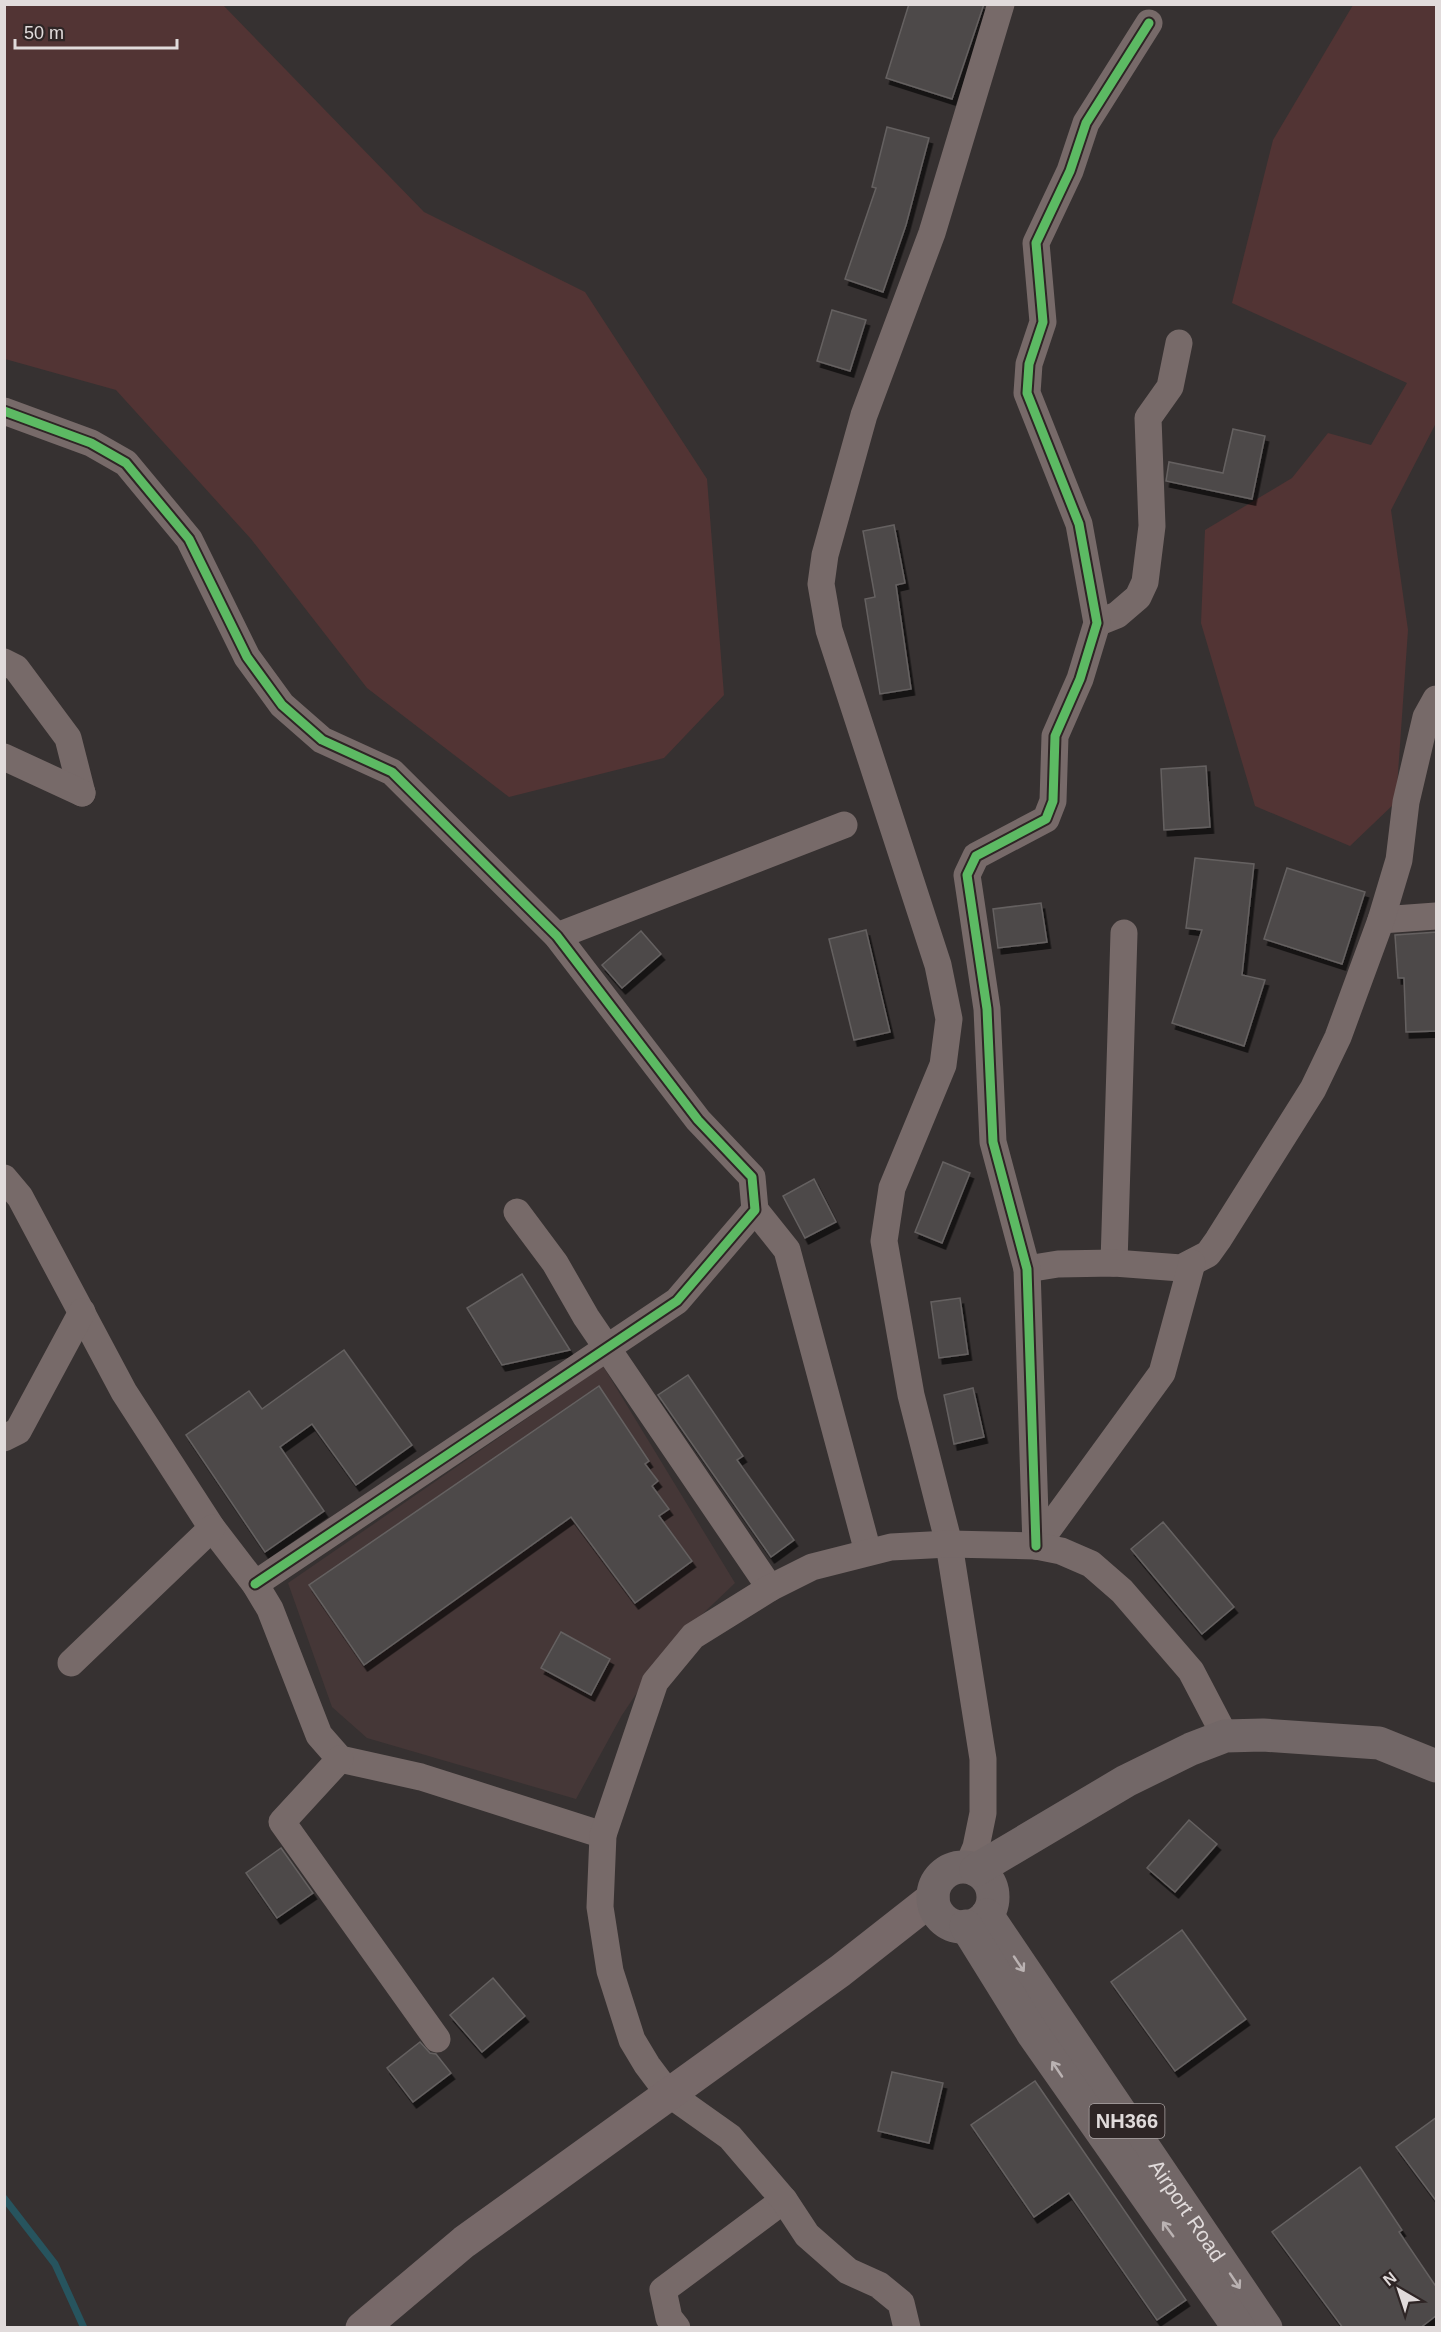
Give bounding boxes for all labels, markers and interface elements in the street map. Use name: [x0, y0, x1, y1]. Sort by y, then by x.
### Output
scale bar: [15, 12, 177, 50]
text: 50 m: [24, 23, 64, 43]
one-way arrow: [1013, 1955, 1025, 1971]
one-way arrow: [1051, 2061, 1063, 2078]
road number: NH366: [1090, 2104, 1164, 2138]
street label: Airport Road: [1145, 2155, 1230, 2266]
one-way arrow: [1162, 2221, 1175, 2237]
north arrow: [1369, 2260, 1429, 2320]
text: N: [1380, 2268, 1400, 2289]
one-way arrow: [1229, 2273, 1241, 2289]

